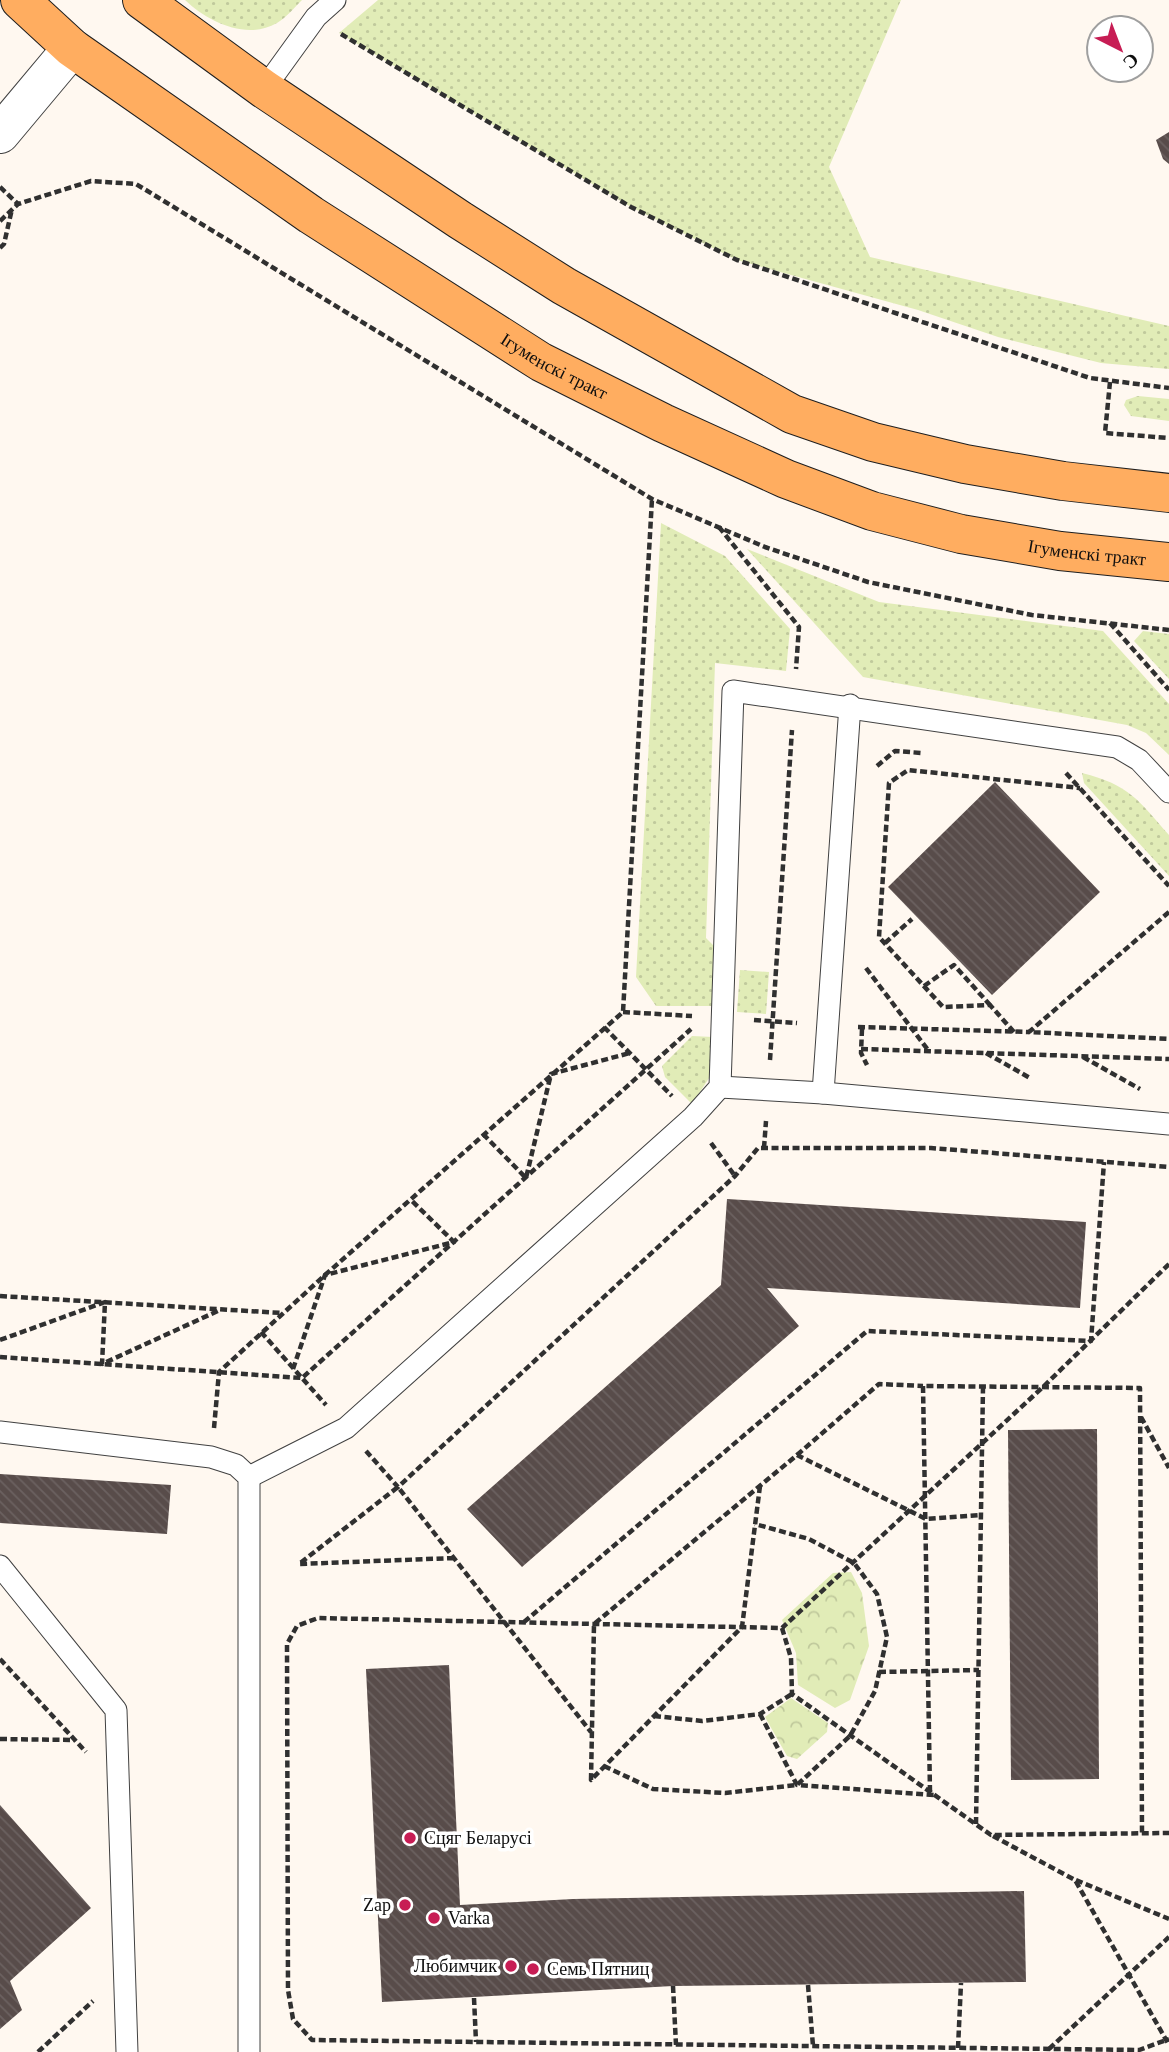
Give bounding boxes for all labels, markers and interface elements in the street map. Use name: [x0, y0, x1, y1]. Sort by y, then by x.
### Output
north arrow: [1085, 14, 1155, 84]
text: С: [1119, 49, 1143, 74]
street label: Ігуменскі тракт: [497, 329, 611, 404]
street label: Ігуменскі тракт: [1026, 536, 1147, 570]
place label: Сцяг Беларусі: [424, 1828, 532, 1848]
marker: Сцяг Беларусі: [402, 1830, 418, 1846]
place label: Zap: [363, 1895, 391, 1915]
marker: Zap: [397, 1897, 413, 1913]
place label: Varka: [448, 1908, 490, 1928]
marker: Varka: [426, 1910, 442, 1926]
place label: Любимчик: [414, 1956, 497, 1976]
marker: Любимчик: [503, 1958, 519, 1974]
place label: Семь Пятниц: [547, 1959, 650, 1979]
marker: Семь Пятниц: [525, 1961, 541, 1977]

